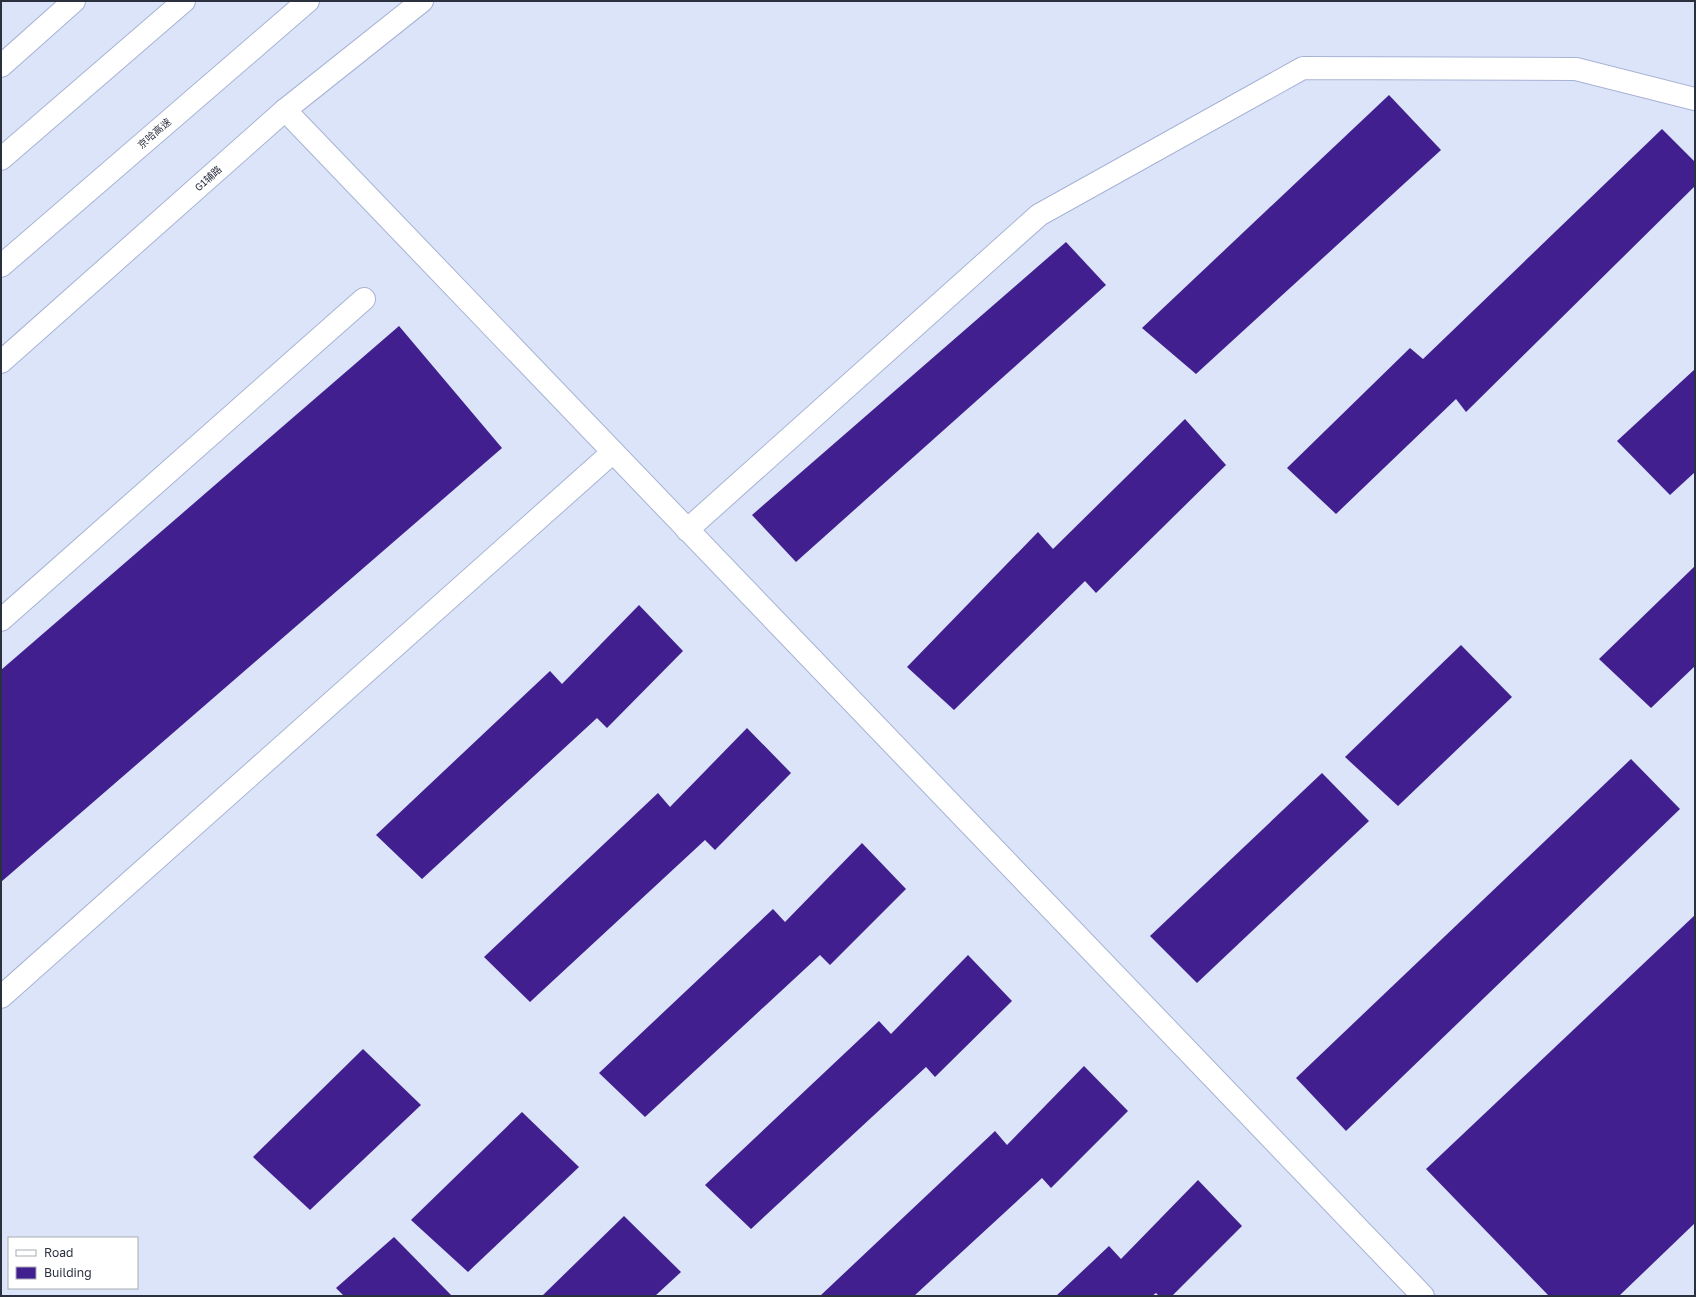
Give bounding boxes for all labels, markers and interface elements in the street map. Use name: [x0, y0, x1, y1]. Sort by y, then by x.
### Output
street label: 京哈高速: [135, 115, 173, 151]
street label: G1辅路: [192, 163, 224, 193]
legend: [8, 1237, 138, 1289]
text: Road: [44, 1245, 73, 1260]
text: Building: [44, 1265, 92, 1280]

